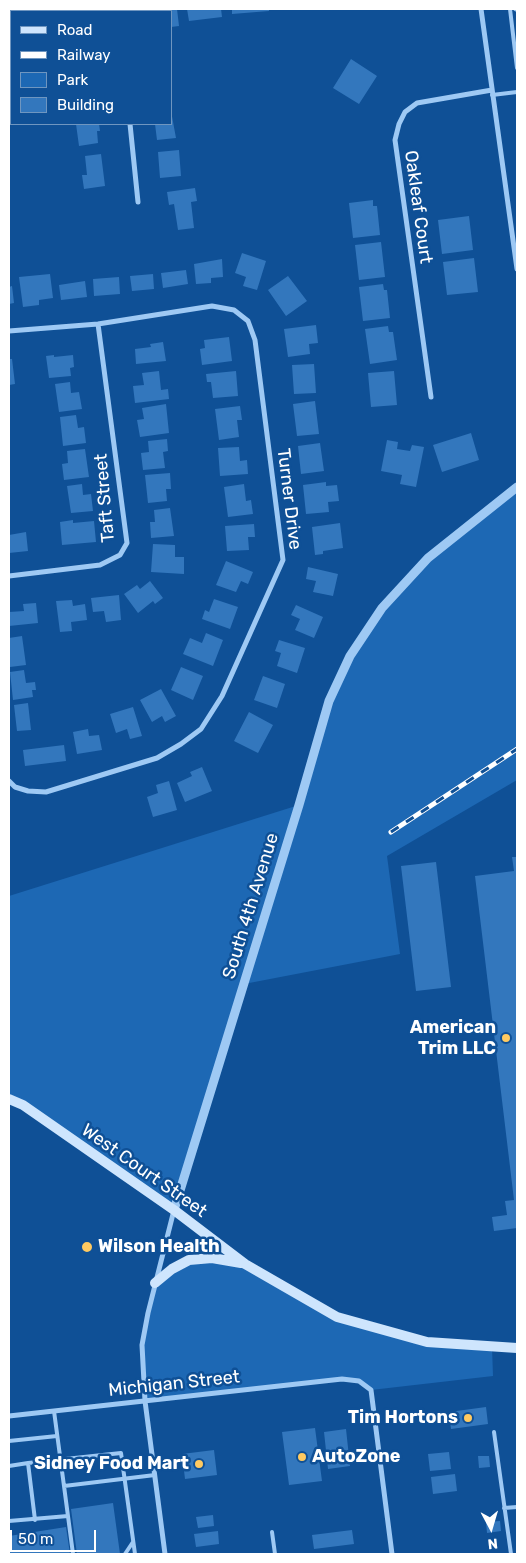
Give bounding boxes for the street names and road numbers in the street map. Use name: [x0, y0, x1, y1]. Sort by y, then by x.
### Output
street label: Oakleaf Court: [399, 149, 437, 265]
street label: Turner Drive: [272, 447, 306, 551]
street label: Taft Street: [90, 453, 120, 543]
street label: South 4th Avenue: [219, 830, 283, 982]
street label: West Court Street: [77, 1120, 211, 1222]
street label: Michigan Street: [107, 1366, 241, 1402]

